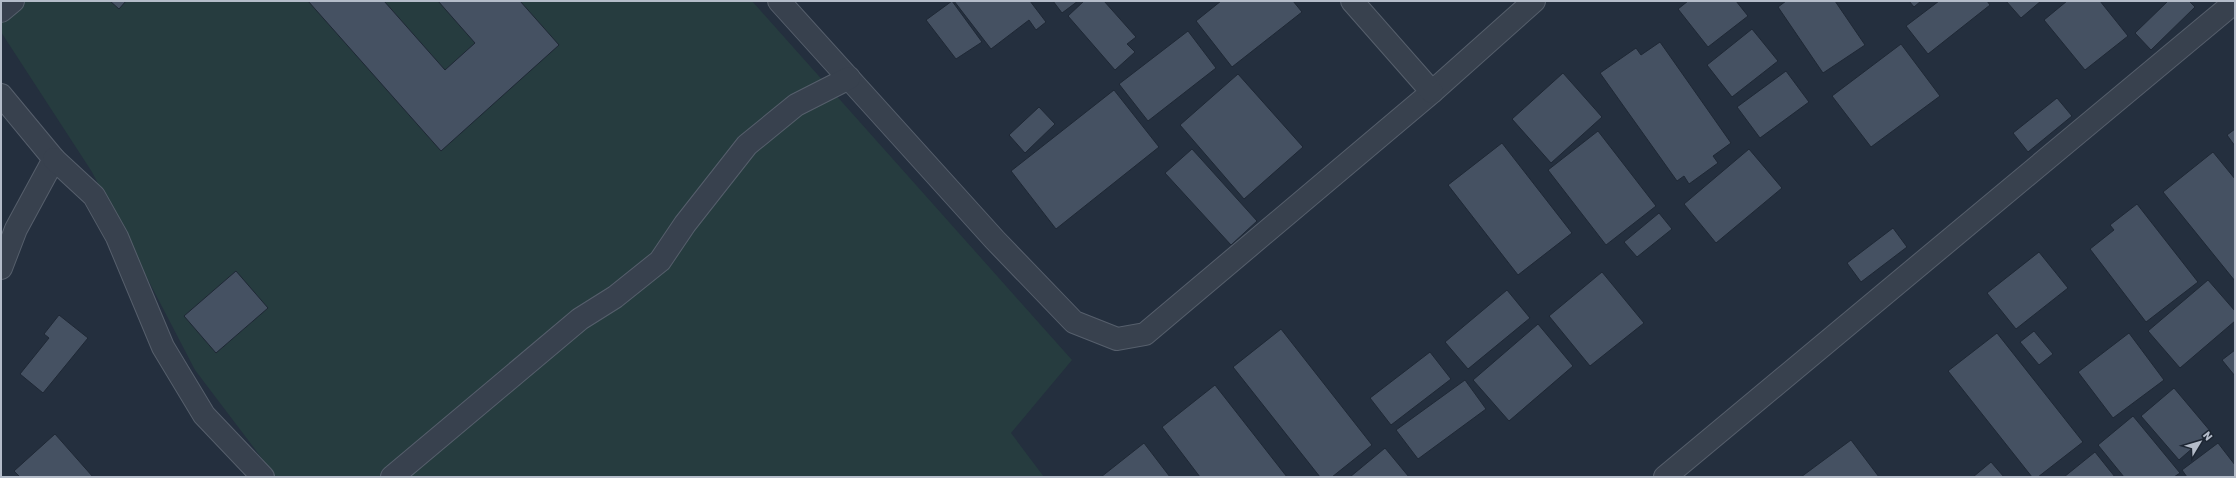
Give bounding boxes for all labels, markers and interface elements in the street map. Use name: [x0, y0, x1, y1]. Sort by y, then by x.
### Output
north arrow: [2180, 422, 2220, 462]
text: N: [2200, 429, 2215, 443]

